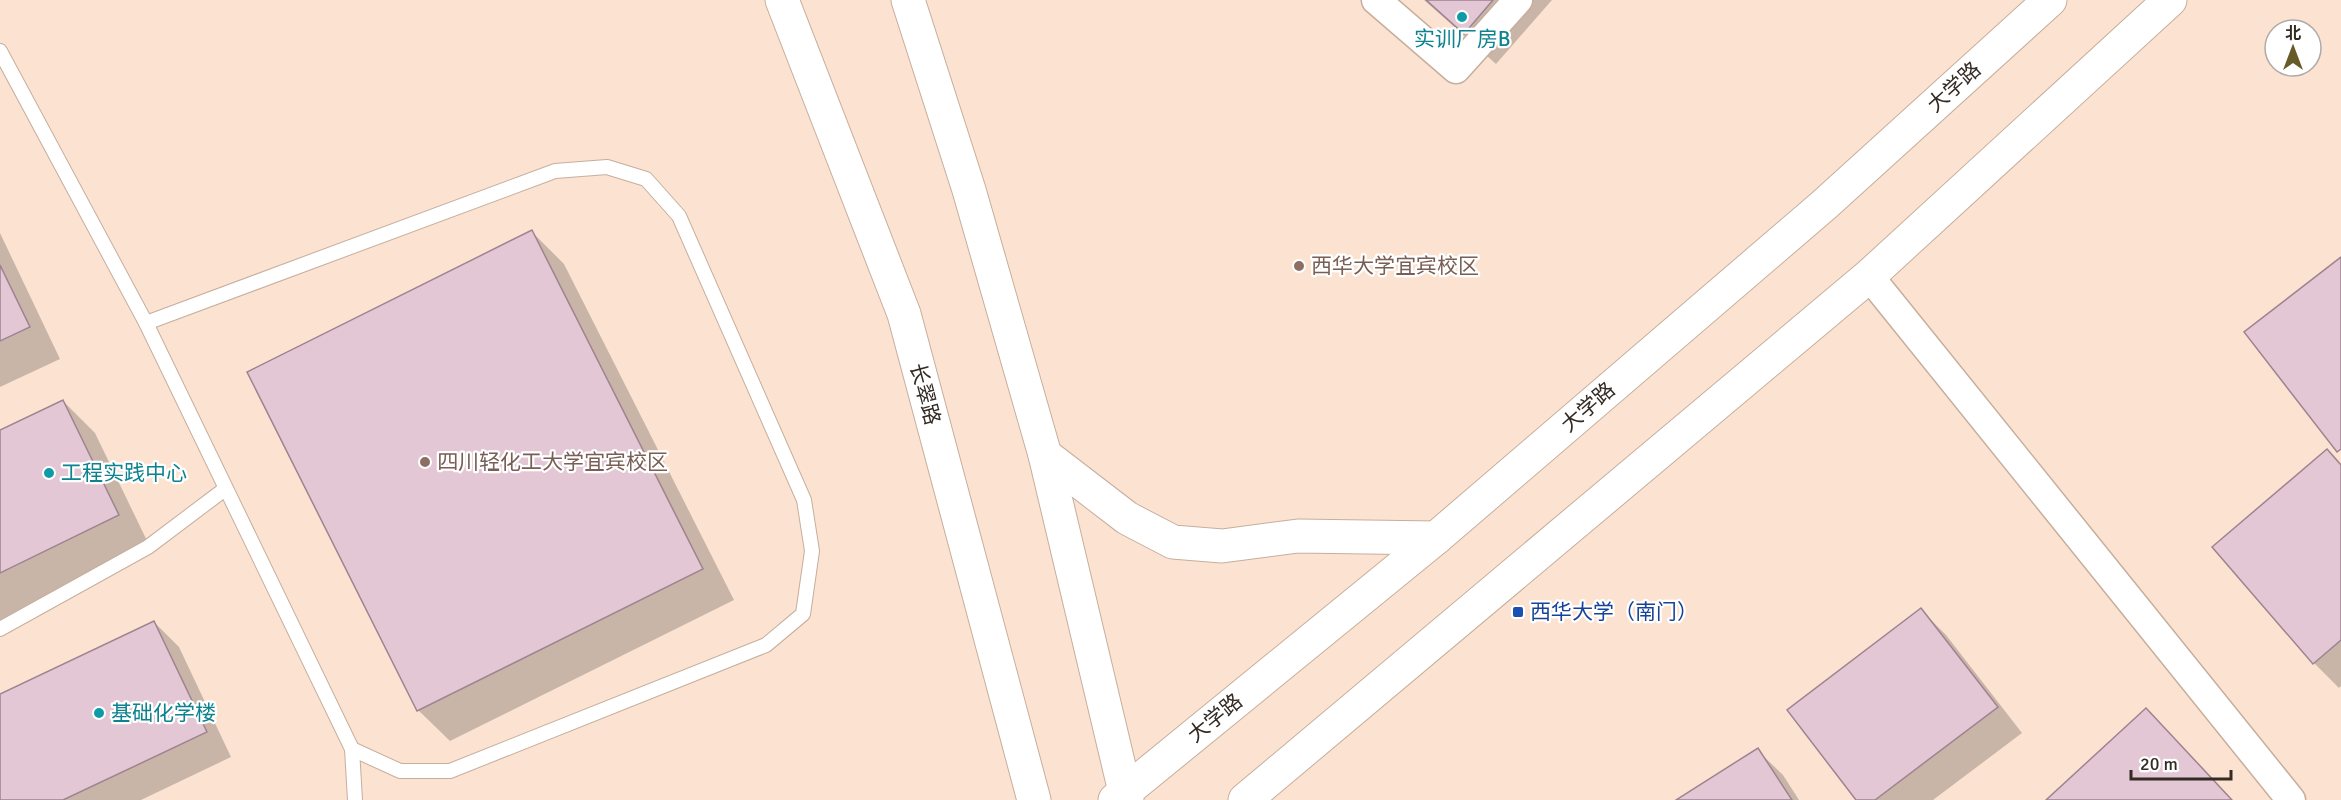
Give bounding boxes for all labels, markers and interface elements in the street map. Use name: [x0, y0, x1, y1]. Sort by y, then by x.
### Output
marker: 实训厂房B: [1455, 10, 1469, 24]
north arrow: [2263, 18, 2323, 78]
text: 北: [2285, 24, 2301, 44]
place label: 实训厂房B: [1414, 26, 1510, 52]
street label: 大学路: [1922, 56, 1986, 118]
place label: 西华大学宜宾校区: [1311, 253, 1479, 279]
marker: 西华大学宜宾校区: [1292, 259, 1306, 273]
street label: 长翠路: [904, 360, 946, 428]
street label: 大学路: [1556, 377, 1620, 437]
place label: 四川轻化工大学宜宾校区: [437, 449, 668, 475]
marker: 四川轻化工大学宜宾校区: [418, 455, 432, 469]
place label: 工程实践中心: [61, 460, 187, 486]
marker: 工程实践中心: [42, 466, 56, 480]
place label: 西华大学（南门）: [1530, 599, 1698, 625]
marker: 西华大学（南门）: [1511, 605, 1525, 619]
street label: 大学路: [1182, 688, 1248, 748]
place label: 基础化学楼: [111, 700, 216, 726]
marker: 基础化学楼: [92, 706, 106, 720]
scale bar: [2131, 743, 2232, 781]
text: 20 m: [2140, 753, 2178, 775]

